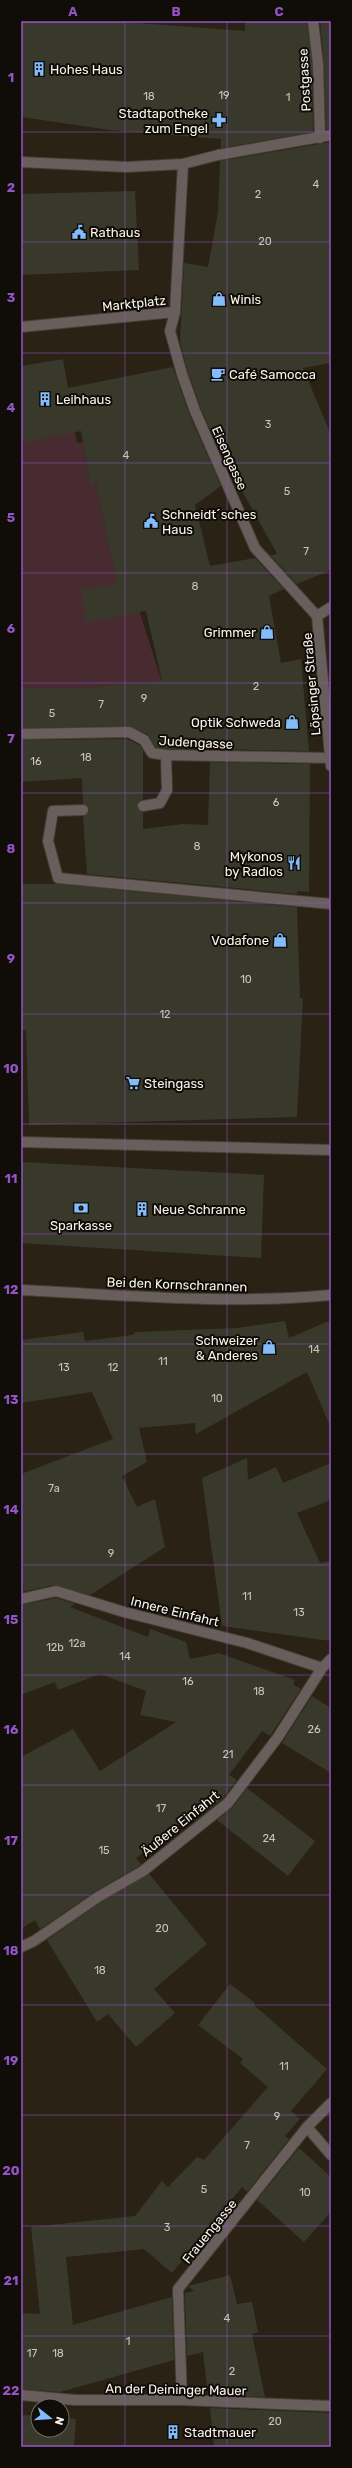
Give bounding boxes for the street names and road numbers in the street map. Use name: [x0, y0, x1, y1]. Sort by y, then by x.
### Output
street label: Postgasse: [295, 48, 315, 112]
street label: Marktplatz: [101, 293, 167, 314]
street label: Eisengasse: [208, 424, 250, 493]
street label: Löpsinger Straße: [300, 632, 324, 736]
street label: Judengasse: [158, 733, 234, 753]
street label: Bei den Kornschrannen: [106, 1275, 248, 1294]
street label: Innere Einfahrt: [129, 1593, 221, 1630]
street label: Äußere Einfahrt: [138, 1788, 222, 1859]
street label: Frauengasse: [179, 2196, 241, 2267]
street label: An der Deininger Mauer: [105, 2381, 247, 2399]

